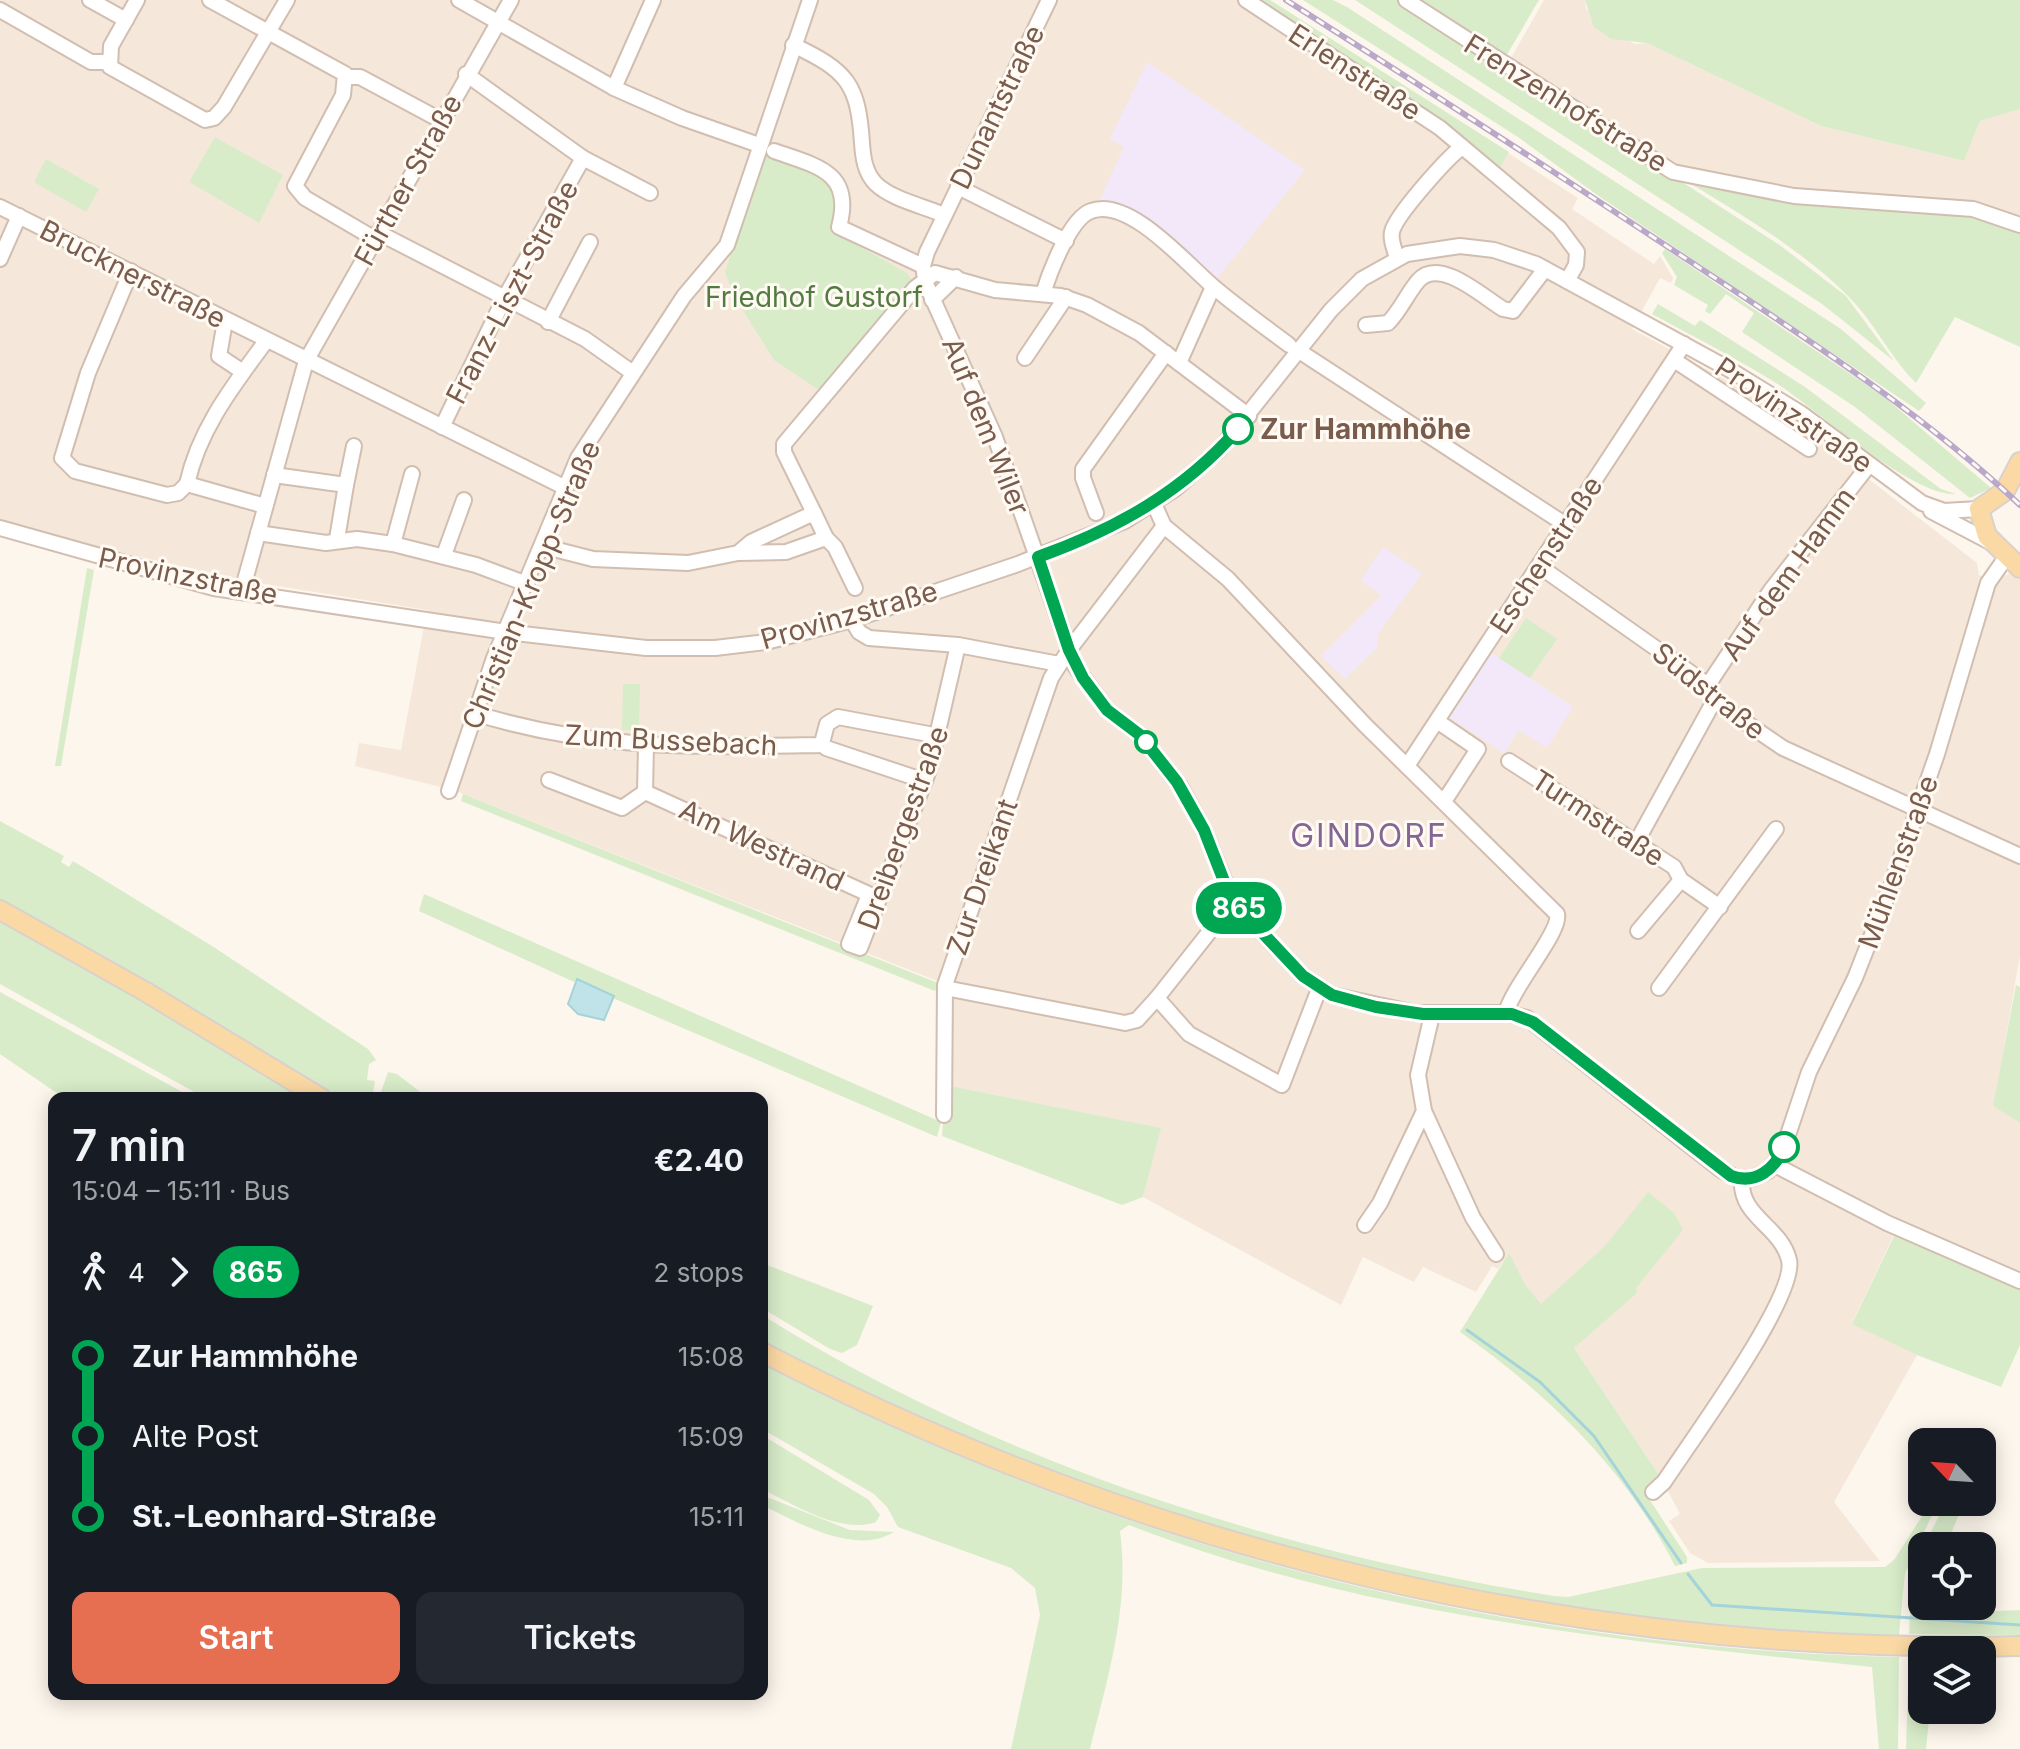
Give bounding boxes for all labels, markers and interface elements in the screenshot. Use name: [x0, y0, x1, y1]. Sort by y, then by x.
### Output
street label: Erlenstraße: [1282, 17, 1428, 127]
street label: Dunantstraße: [943, 19, 1051, 195]
street label: Frenzenhofstraße: [1458, 27, 1674, 179]
street label: Fürther Straße: [347, 88, 469, 272]
street label: Franz-Liszt-Straße: [439, 174, 585, 410]
street label: Brucknerstraße: [34, 213, 232, 335]
park label: Friedhof Gustorf: [705, 280, 923, 314]
street label: Auf dem Wiler: [935, 332, 1037, 520]
street label: Provinzstraße: [1709, 350, 1879, 480]
place label: Zur Hammhöhe: [1260, 412, 1471, 446]
marker: Zur Hammhöhe: [1223, 414, 1253, 444]
street label: Christian-Kropp-Straße: [455, 435, 607, 735]
street label: Eschenstraße: [1483, 470, 1609, 640]
street label: Auf dem Hamm: [1714, 481, 1862, 667]
street label: Provinzstraße: [95, 540, 281, 612]
street label: Provinzstraße: [757, 574, 941, 656]
street label: Südstraße: [1646, 635, 1772, 747]
street label: Zum Bussebach: [564, 717, 778, 763]
street label: Dreibergestraße: [850, 722, 956, 934]
unlabelled marker: [1135, 731, 1157, 753]
street label: Turmstraße: [1525, 762, 1671, 874]
street label: Mühlenstraße: [1851, 771, 1945, 953]
street label: Am Westrand: [674, 792, 850, 898]
street label: Zur Dreikant: [939, 795, 1025, 959]
district label: GINDORF: [1290, 816, 1448, 855]
line badge: 865: [1193, 882, 1285, 934]
text: 865: [1212, 891, 1266, 925]
text: 7 min: [72, 1118, 187, 1172]
unlabelled marker: [1769, 1132, 1799, 1162]
text: €2.40: [654, 1142, 744, 1178]
text: 15:04 – 15:11 · Bus: [72, 1175, 290, 1206]
icon: walk: [72, 1250, 116, 1294]
icon: forward: [157, 1250, 201, 1294]
text: 865: [229, 1255, 283, 1289]
text: 4: [128, 1257, 145, 1288]
text: 2 stops: [654, 1257, 744, 1288]
text: Zur Hammhöhe: [132, 1338, 358, 1374]
text: 15:08: [678, 1341, 744, 1372]
text: Alte Post: [132, 1418, 259, 1454]
text: 15:09: [678, 1421, 744, 1452]
north arrow: [1908, 1428, 1996, 1516]
map controls: [1908, 1428, 1996, 1724]
text: St.-Leonhard-Straße: [132, 1498, 437, 1534]
text: 15:11: [689, 1501, 744, 1532]
button: locate: [1908, 1532, 1996, 1620]
button: Start: [72, 1592, 400, 1684]
button: Tickets: [416, 1592, 744, 1684]
button: layers: [1908, 1636, 1996, 1724]

